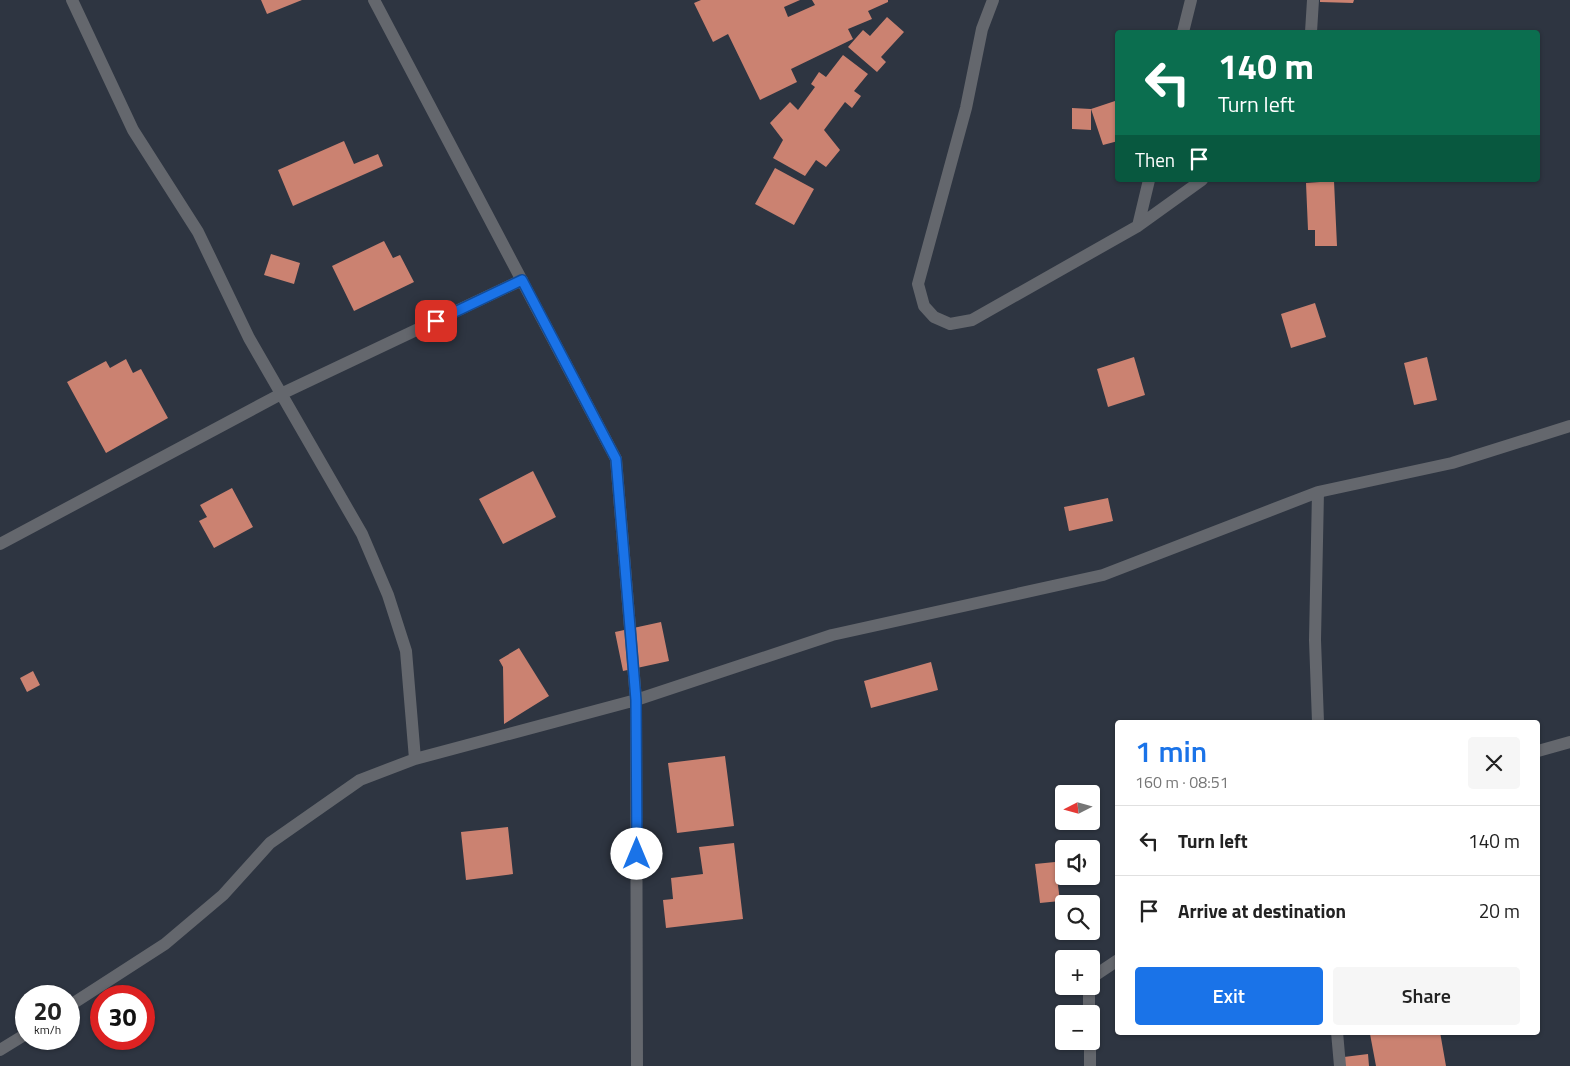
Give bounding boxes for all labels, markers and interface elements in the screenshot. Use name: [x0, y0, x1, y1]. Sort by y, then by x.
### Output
text: 140 m: [1218, 39, 1314, 93]
icon: left: [1135, 50, 1200, 115]
text: Turn left: [1218, 87, 1295, 121]
text: Then: [1135, 145, 1175, 174]
icon: arrive: [1185, 145, 1213, 173]
pin: [415, 300, 457, 342]
icon: arrive: [422, 307, 450, 335]
text: 1 min: [1135, 728, 1207, 774]
button: close: [1468, 737, 1520, 789]
text: 160 m · 08:51: [1135, 770, 1229, 794]
north arrow: [1055, 785, 1100, 830]
map controls: [1055, 785, 1100, 1050]
text: Turn left: [1178, 826, 1248, 855]
text: 140 m: [1468, 826, 1520, 855]
position arrow: [610, 827, 662, 879]
icon: left: [1135, 827, 1163, 855]
button: sound: [1055, 840, 1100, 885]
button: search: [1055, 895, 1100, 940]
text: Arrive at destination: [1178, 896, 1346, 925]
text: 20 m: [1479, 896, 1520, 925]
icon: arrive: [1135, 897, 1163, 925]
button: +: [1055, 950, 1100, 995]
button: Exit: [1135, 967, 1323, 1025]
button: Share: [1333, 967, 1520, 1025]
speed limit sign: 30: [90, 985, 155, 1050]
text: 20: [33, 992, 62, 1030]
button: −: [1055, 1005, 1100, 1050]
text: km/h: [34, 1020, 61, 1039]

